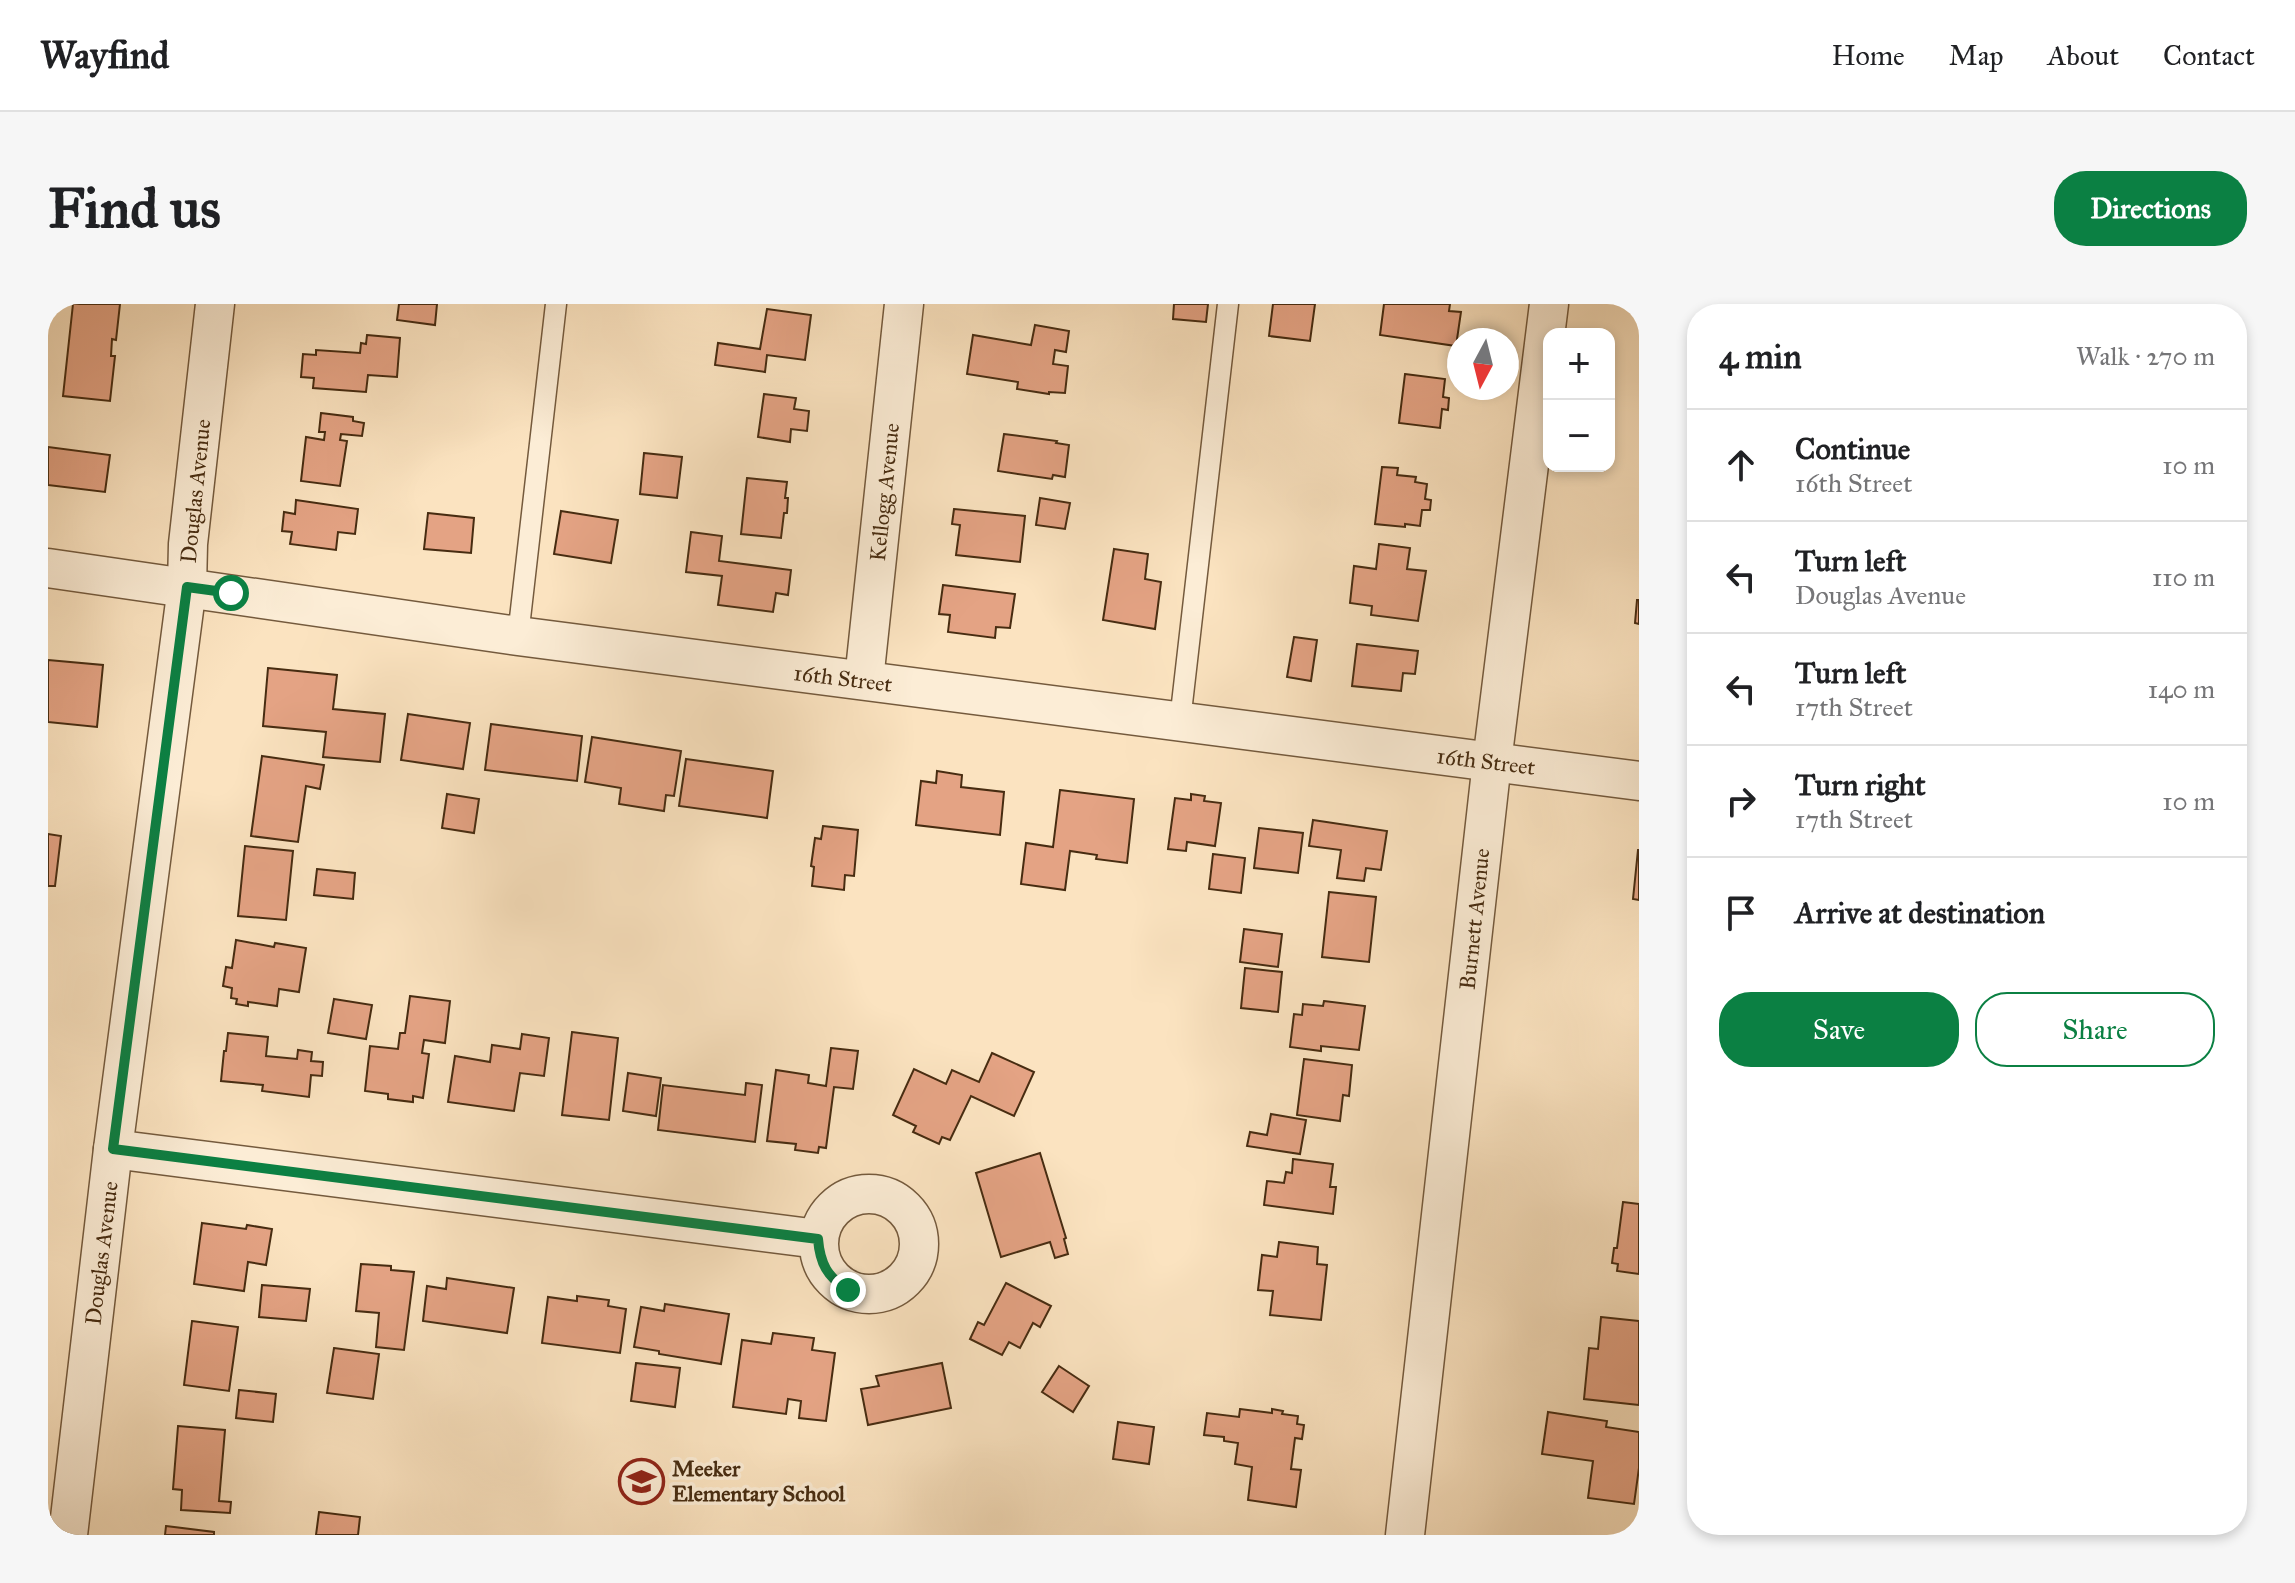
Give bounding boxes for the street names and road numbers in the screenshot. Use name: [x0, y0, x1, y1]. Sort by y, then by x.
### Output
street label: Douglas Avenue: [175, 418, 216, 564]
street label: Kellogg Avenue: [864, 422, 905, 563]
street label: 16th Street: [792, 659, 894, 698]
street label: 16th Street: [1435, 742, 1537, 781]
street label: Burnett Avenue: [1454, 847, 1495, 991]
street label: Douglas Avenue: [79, 1180, 124, 1326]

